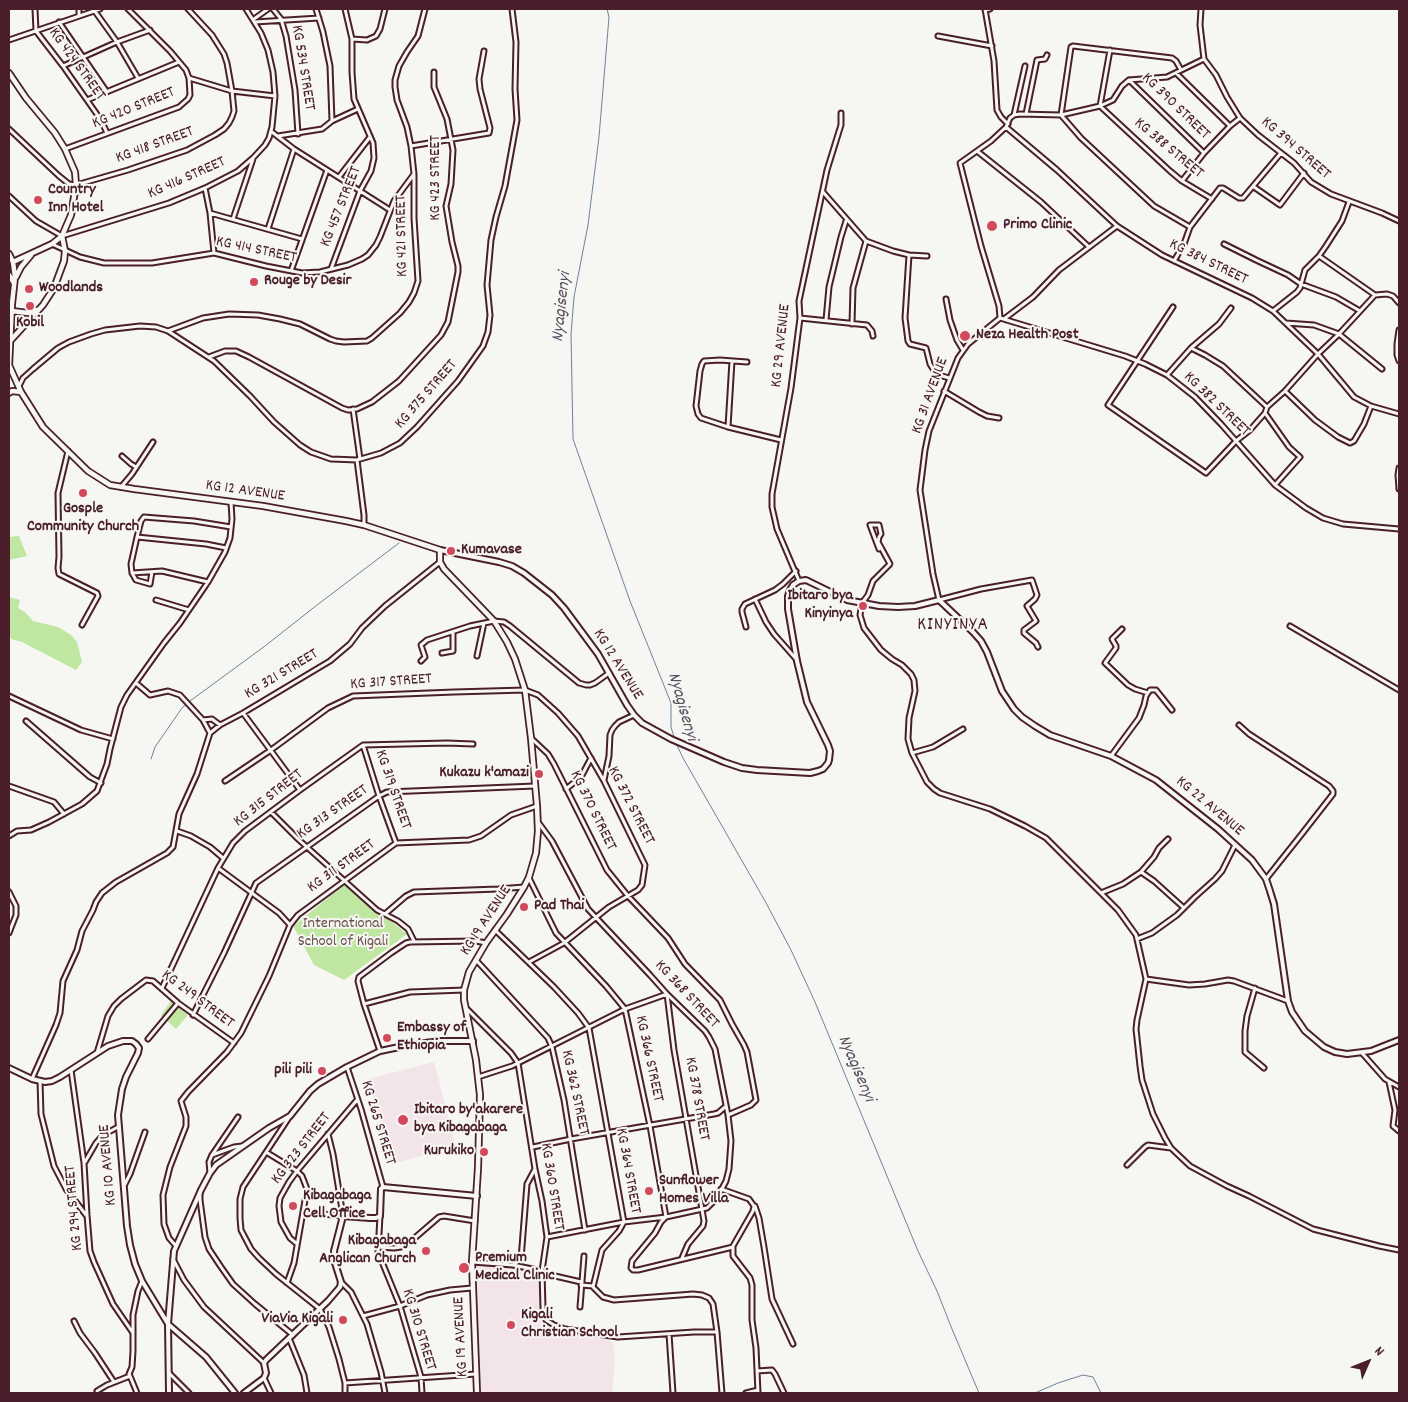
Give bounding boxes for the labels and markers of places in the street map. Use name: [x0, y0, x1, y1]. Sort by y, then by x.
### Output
place label: Country Inn Hotel: [48, 181, 103, 219]
marker: Country Inn Hotel: [32, 194, 44, 206]
place label: Primo Clinic: [1003, 216, 1072, 236]
marker: Primo Clinic: [985, 219, 999, 233]
place label: Rouge by Desir: [264, 272, 351, 292]
marker: Rouge by Desir: [248, 276, 260, 288]
place label: Woodlands: [39, 279, 103, 299]
marker: Woodlands: [23, 283, 35, 295]
marker: Kobil: [24, 300, 36, 312]
place label: Kobil: [16, 314, 44, 334]
place label: Neza Health Post: [976, 326, 1079, 346]
marker: Neza Health Post: [958, 329, 972, 343]
marker: Gosple Community Church: [77, 487, 89, 499]
place label: Gosple Community Church: [27, 500, 139, 538]
place label: Kumavase: [461, 541, 522, 561]
marker: Kumavase: [445, 545, 457, 557]
place label: Ibitaro bya Kinyinya: [787, 587, 853, 625]
marker: Ibitaro bya Kinyinya: [857, 600, 869, 612]
place label: Kukazu k'amazi: [439, 764, 529, 784]
marker: Kukazu k'amazi: [533, 768, 545, 780]
place label: Pad Thai: [534, 897, 584, 917]
marker: Pad Thai: [518, 901, 530, 913]
place label: Embassy of Ethiopia: [397, 1019, 466, 1057]
marker: Embassy of Ethiopia: [381, 1032, 393, 1044]
place label: pili pili: [274, 1061, 312, 1081]
marker: pili pili: [316, 1065, 328, 1077]
place label: Ibitaro by'akarere bya Kibagabaga: [414, 1101, 523, 1139]
marker: Ibitaro by'akarere bya Kibagabaga: [396, 1113, 410, 1127]
place label: Kurukiko: [424, 1142, 474, 1162]
marker: Kurukiko: [478, 1146, 490, 1158]
place label: Sunflower Homes Villa: [659, 1172, 728, 1210]
marker: Sunflower Homes Villa: [643, 1185, 655, 1197]
place label: Kibagabaga Cell Office: [303, 1187, 371, 1225]
marker: Kibagabaga Cell Office: [287, 1200, 299, 1212]
place label: Kibagabaga Anglican Church: [319, 1232, 416, 1270]
marker: Kibagabaga Anglican Church: [420, 1245, 432, 1257]
place label: Premium Medical Clinic: [475, 1249, 555, 1287]
marker: Premium Medical Clinic: [457, 1261, 471, 1275]
place label: Kigali Christian School: [521, 1306, 618, 1344]
place label: ViaVia Kigali: [262, 1310, 333, 1330]
marker: ViaVia Kigali: [337, 1314, 349, 1326]
marker: Kigali Christian School: [505, 1319, 517, 1331]

